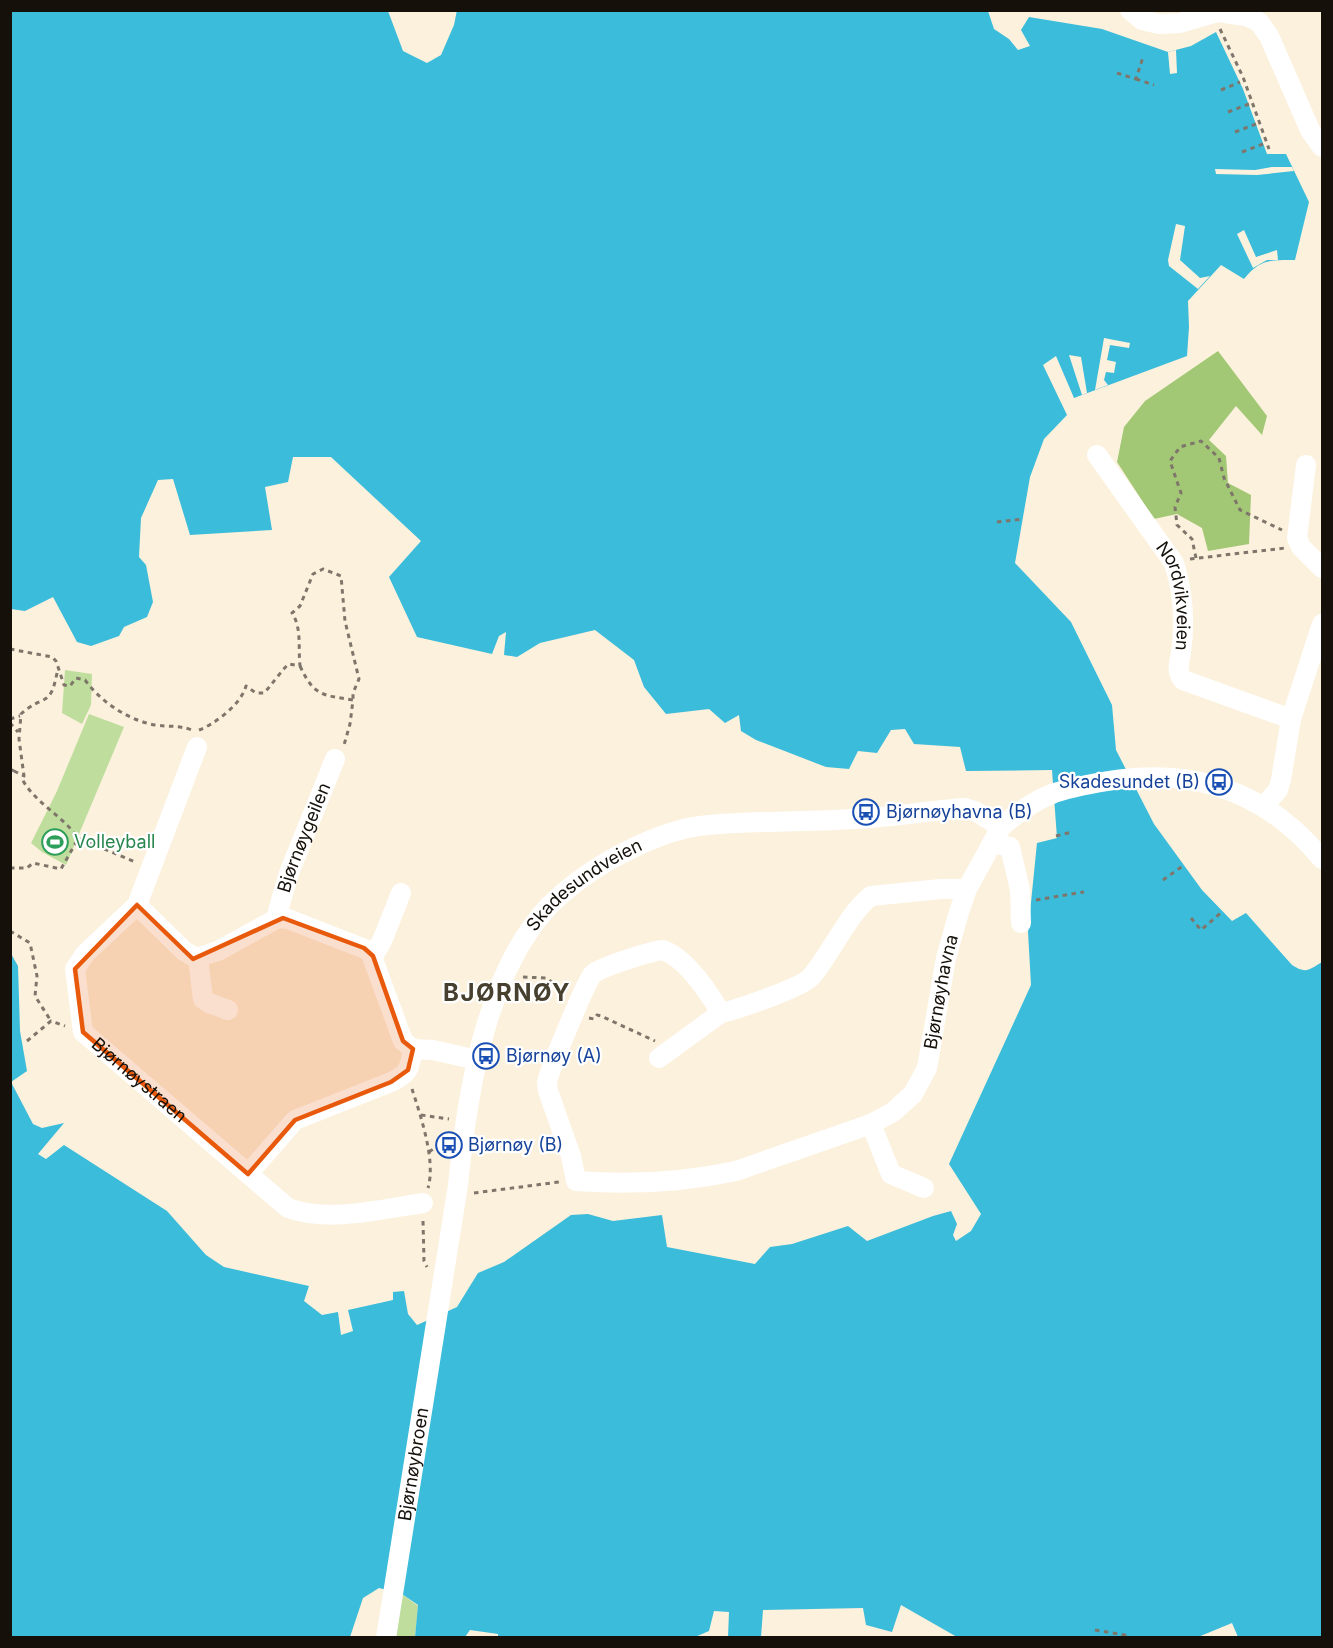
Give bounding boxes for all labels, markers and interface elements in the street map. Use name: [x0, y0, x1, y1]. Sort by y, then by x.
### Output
street label: Nordvikveien: [1152, 537, 1194, 652]
bus stop icon: Skadesundet (B): [1204, 767, 1234, 797]
place label: Skadesundet (B): [1059, 771, 1200, 792]
street label: Bjørnøygeilen: [273, 780, 334, 895]
bus stop icon: Bjørnøyhavna (B): [851, 797, 881, 827]
place label: Bjørnøyhavna (B): [886, 801, 1033, 822]
sports icon: Volleyball: [40, 827, 70, 857]
place label: Volleyball: [74, 831, 155, 852]
street label: Skadesundveien: [522, 834, 645, 935]
street label: Bjørnøyhavna: [919, 932, 962, 1051]
district label: BJØRNØY: [443, 978, 571, 1007]
street label: Bjørnøystraen: [88, 1033, 191, 1126]
bus stop icon: Bjørnøy (A): [471, 1041, 501, 1071]
place label: Bjørnøy (A): [506, 1045, 602, 1066]
bus stop icon: Bjørnøy (B): [434, 1130, 464, 1160]
place label: Bjørnøy (B): [468, 1134, 563, 1155]
street label: Bjørnøybroen: [394, 1406, 433, 1522]

